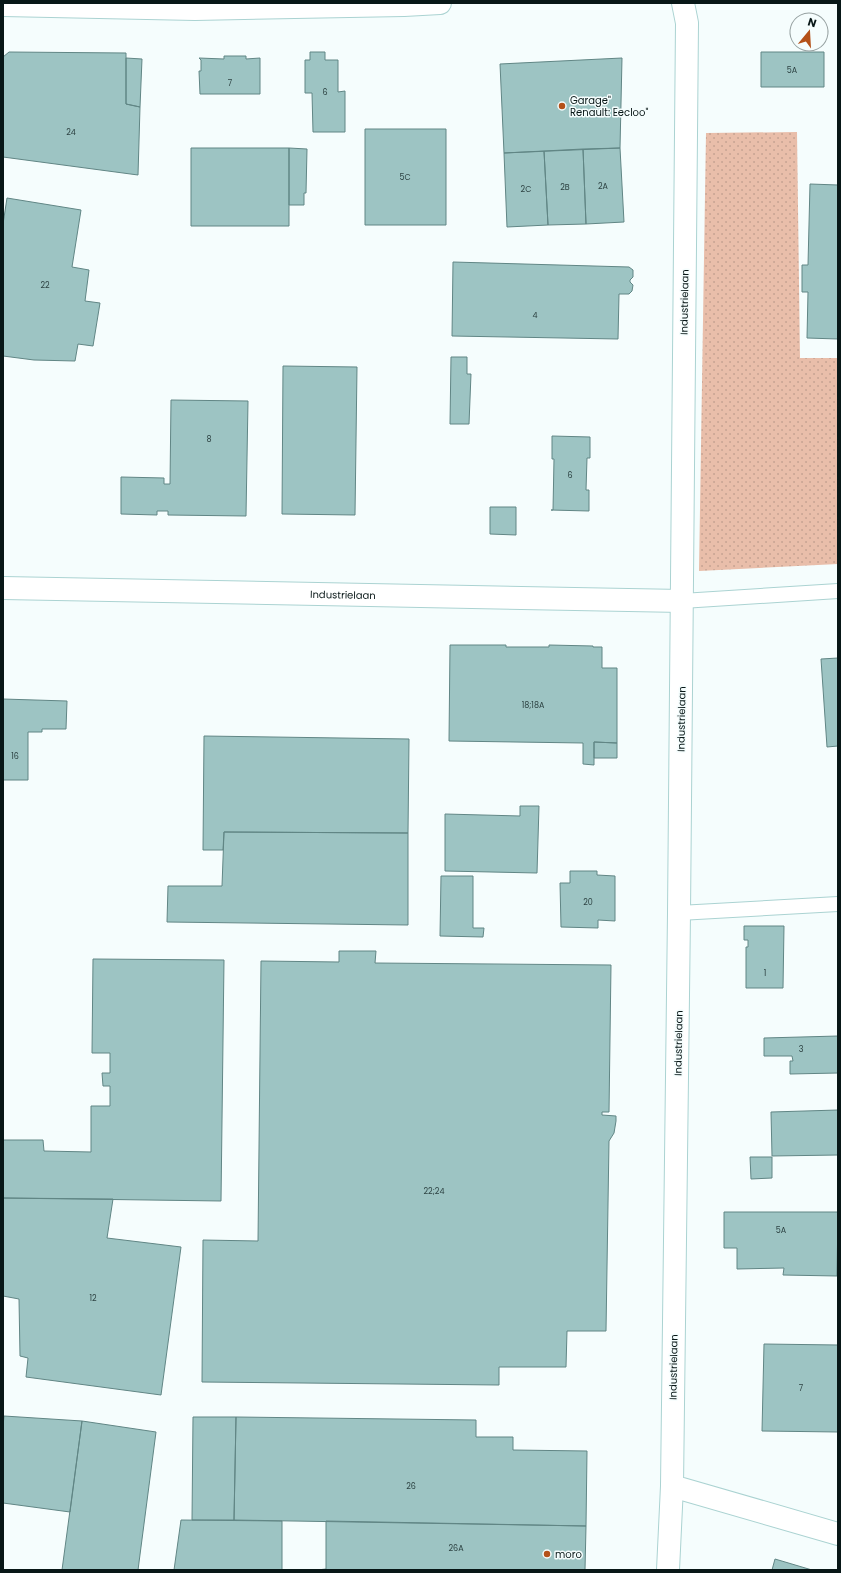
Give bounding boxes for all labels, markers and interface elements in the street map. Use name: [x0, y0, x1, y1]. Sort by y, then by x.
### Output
north arrow: [789, 12, 829, 52]
text: N: [806, 14, 819, 31]
house number: 5A: [787, 65, 798, 76]
house number: 7: [228, 78, 233, 89]
house number: 6: [322, 87, 328, 98]
place label: Garage" Renault: Eecloo": [570, 93, 648, 120]
marker: Garage" Renault: Eecloo": [557, 101, 567, 111]
house number: 24: [66, 127, 76, 138]
house number: 5C: [399, 172, 411, 183]
house number: 2A: [598, 181, 609, 192]
house number: 2B: [560, 182, 570, 193]
house number: 2C: [521, 184, 531, 195]
street label: Industrielaan: [676, 269, 693, 335]
house number: 22: [40, 280, 50, 291]
house number: 4: [532, 310, 538, 321]
house number: 8: [206, 434, 212, 445]
house number: 6: [567, 470, 573, 481]
street label: Industrielaan: [310, 587, 376, 603]
street label: Industrielaan: [673, 686, 690, 752]
house number: 18;18A: [522, 700, 545, 711]
house number: 16: [11, 751, 19, 762]
house number: 20: [583, 897, 593, 908]
house number: 1: [764, 968, 766, 979]
street label: Industrielaan: [670, 1010, 687, 1076]
house number: 3: [799, 1044, 804, 1055]
house number: 22;24: [424, 1186, 444, 1197]
house number: 5A: [776, 1225, 787, 1236]
house number: 12: [89, 1293, 97, 1304]
street label: Industrielaan: [665, 1334, 682, 1400]
house number: 7: [799, 1383, 804, 1394]
house number: 26: [406, 1481, 416, 1492]
house number: 26A: [448, 1543, 464, 1554]
place label: moro: [555, 1547, 582, 1562]
marker: moro: [542, 1549, 552, 1559]

